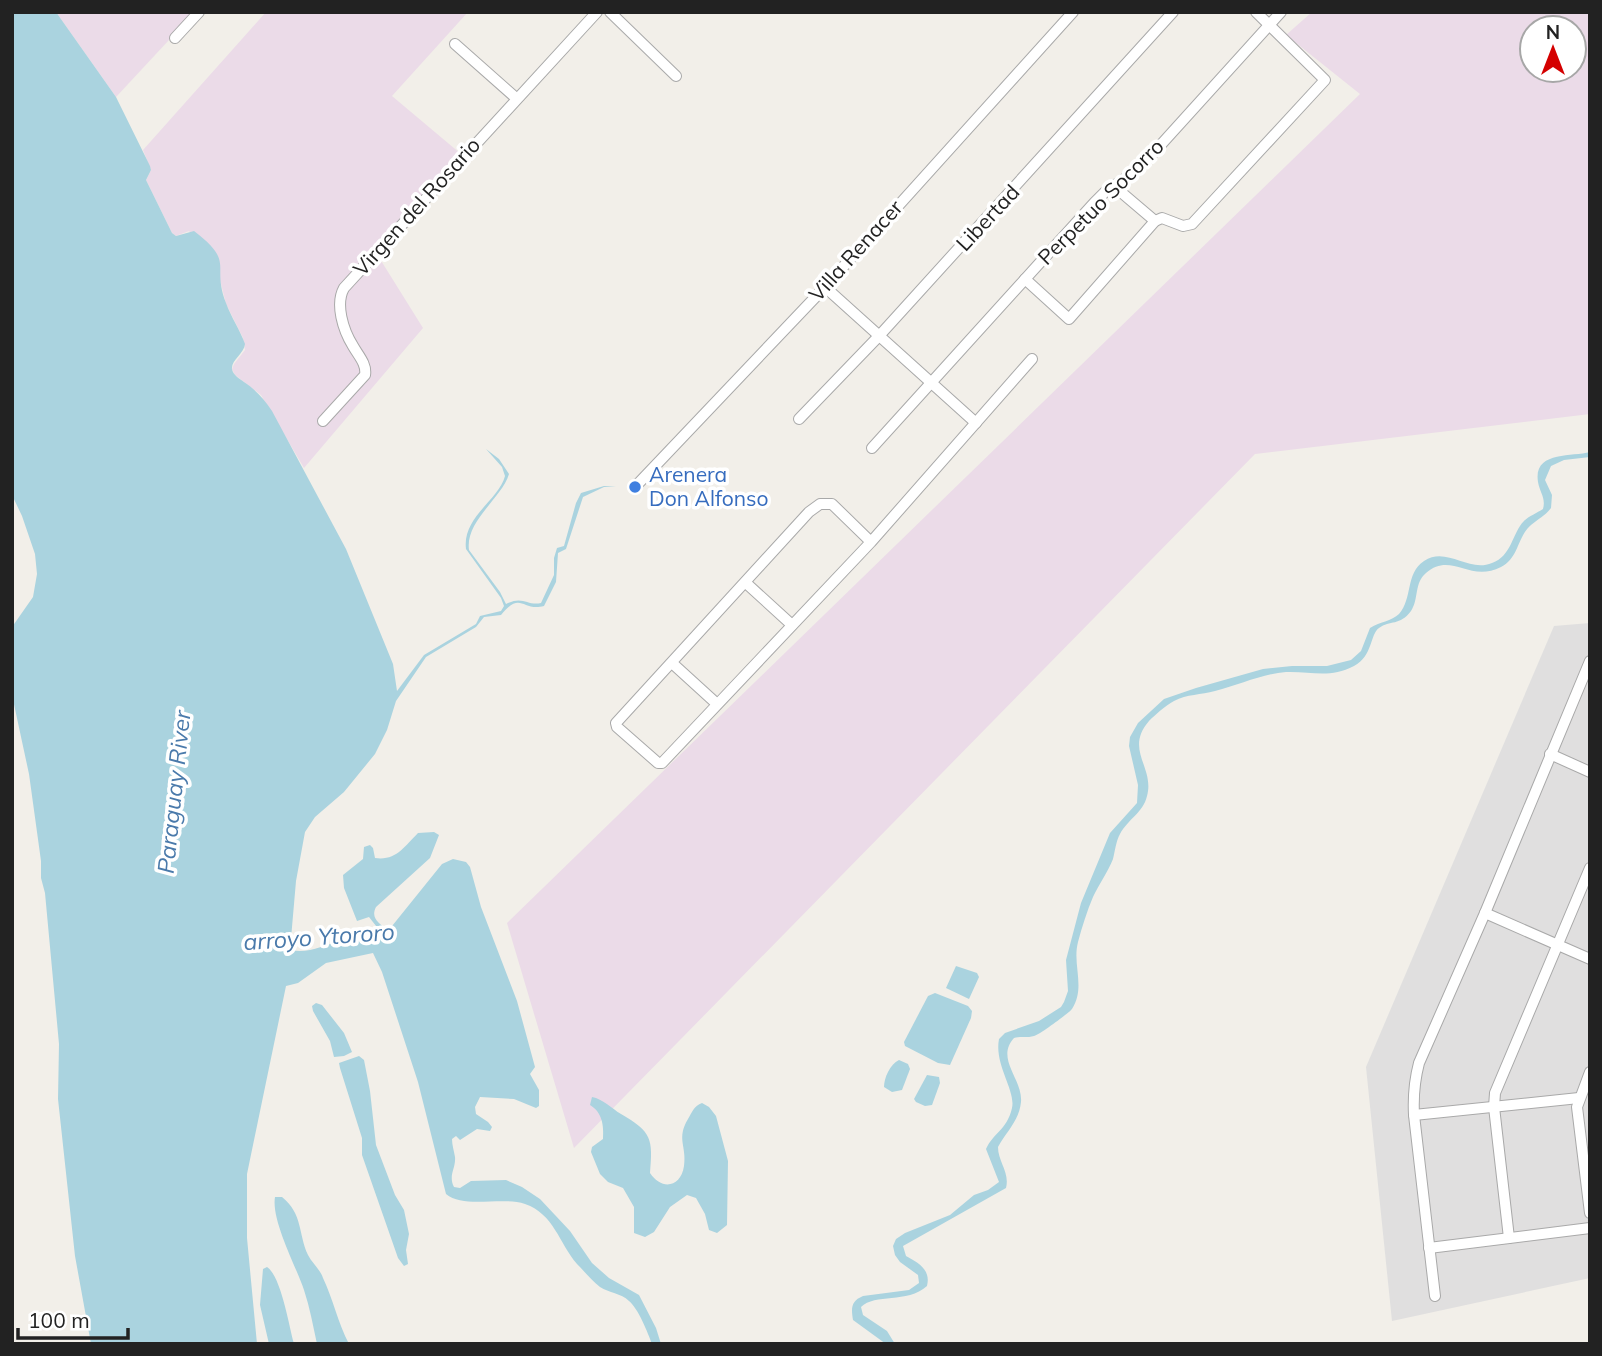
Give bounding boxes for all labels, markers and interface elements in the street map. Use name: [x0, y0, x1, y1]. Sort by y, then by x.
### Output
north arrow: [1518, 14, 1588, 84]
text: N: [1546, 20, 1560, 44]
street label: Virgen del Rosario: [347, 132, 485, 281]
street label: Perpetuo Socorro: [1032, 133, 1169, 270]
street label: Libertad: [950, 179, 1024, 256]
street label: Villa Renacer: [803, 194, 908, 306]
place label: Arenera Don Alfonso: [649, 461, 768, 511]
marker: Arenera Don Alfonso: [627, 479, 643, 495]
water label: Paraguay River: [151, 707, 197, 875]
water label: arroyo Ytororo: [242, 917, 395, 956]
scale bar: [18, 1296, 128, 1340]
text: 100 m: [28, 1307, 90, 1333]

